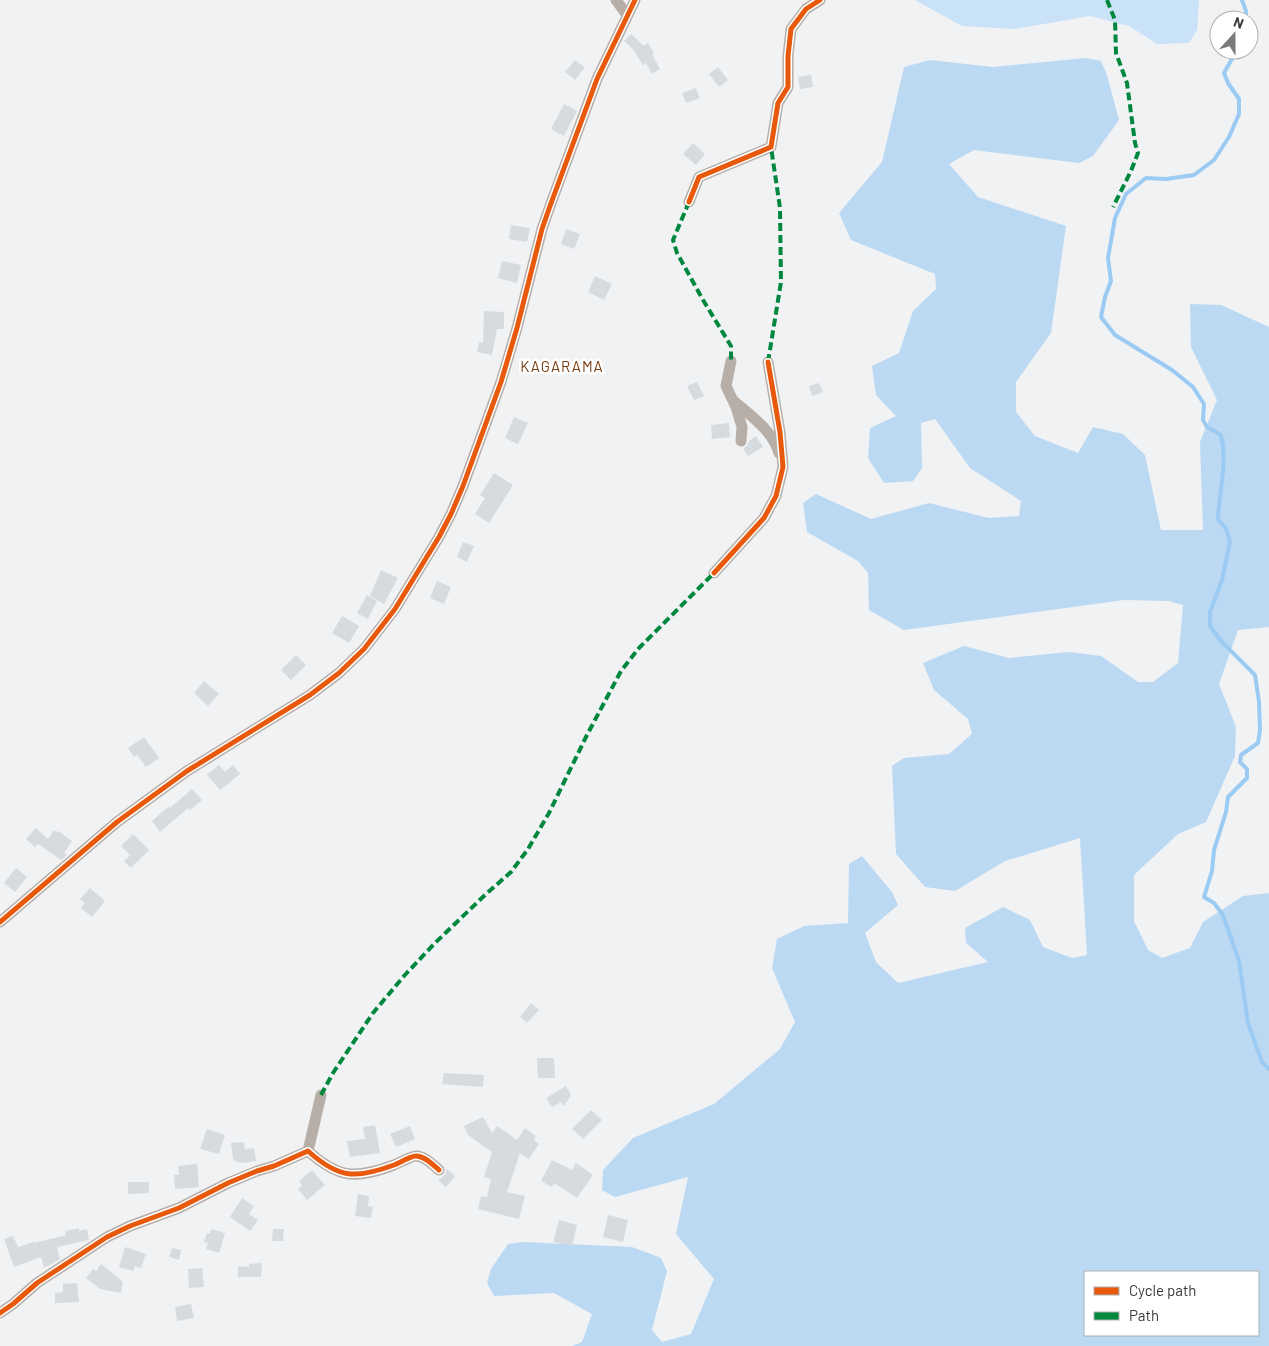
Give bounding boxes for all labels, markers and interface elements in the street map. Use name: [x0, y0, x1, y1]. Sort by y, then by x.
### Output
north arrow: [1209, 10, 1259, 60]
text: N: [1231, 13, 1246, 32]
district label: KAGARAMA: [520, 357, 604, 375]
legend: [1084, 1271, 1259, 1336]
text: Cycle path: [1129, 1281, 1196, 1299]
text: Path: [1129, 1306, 1159, 1324]

